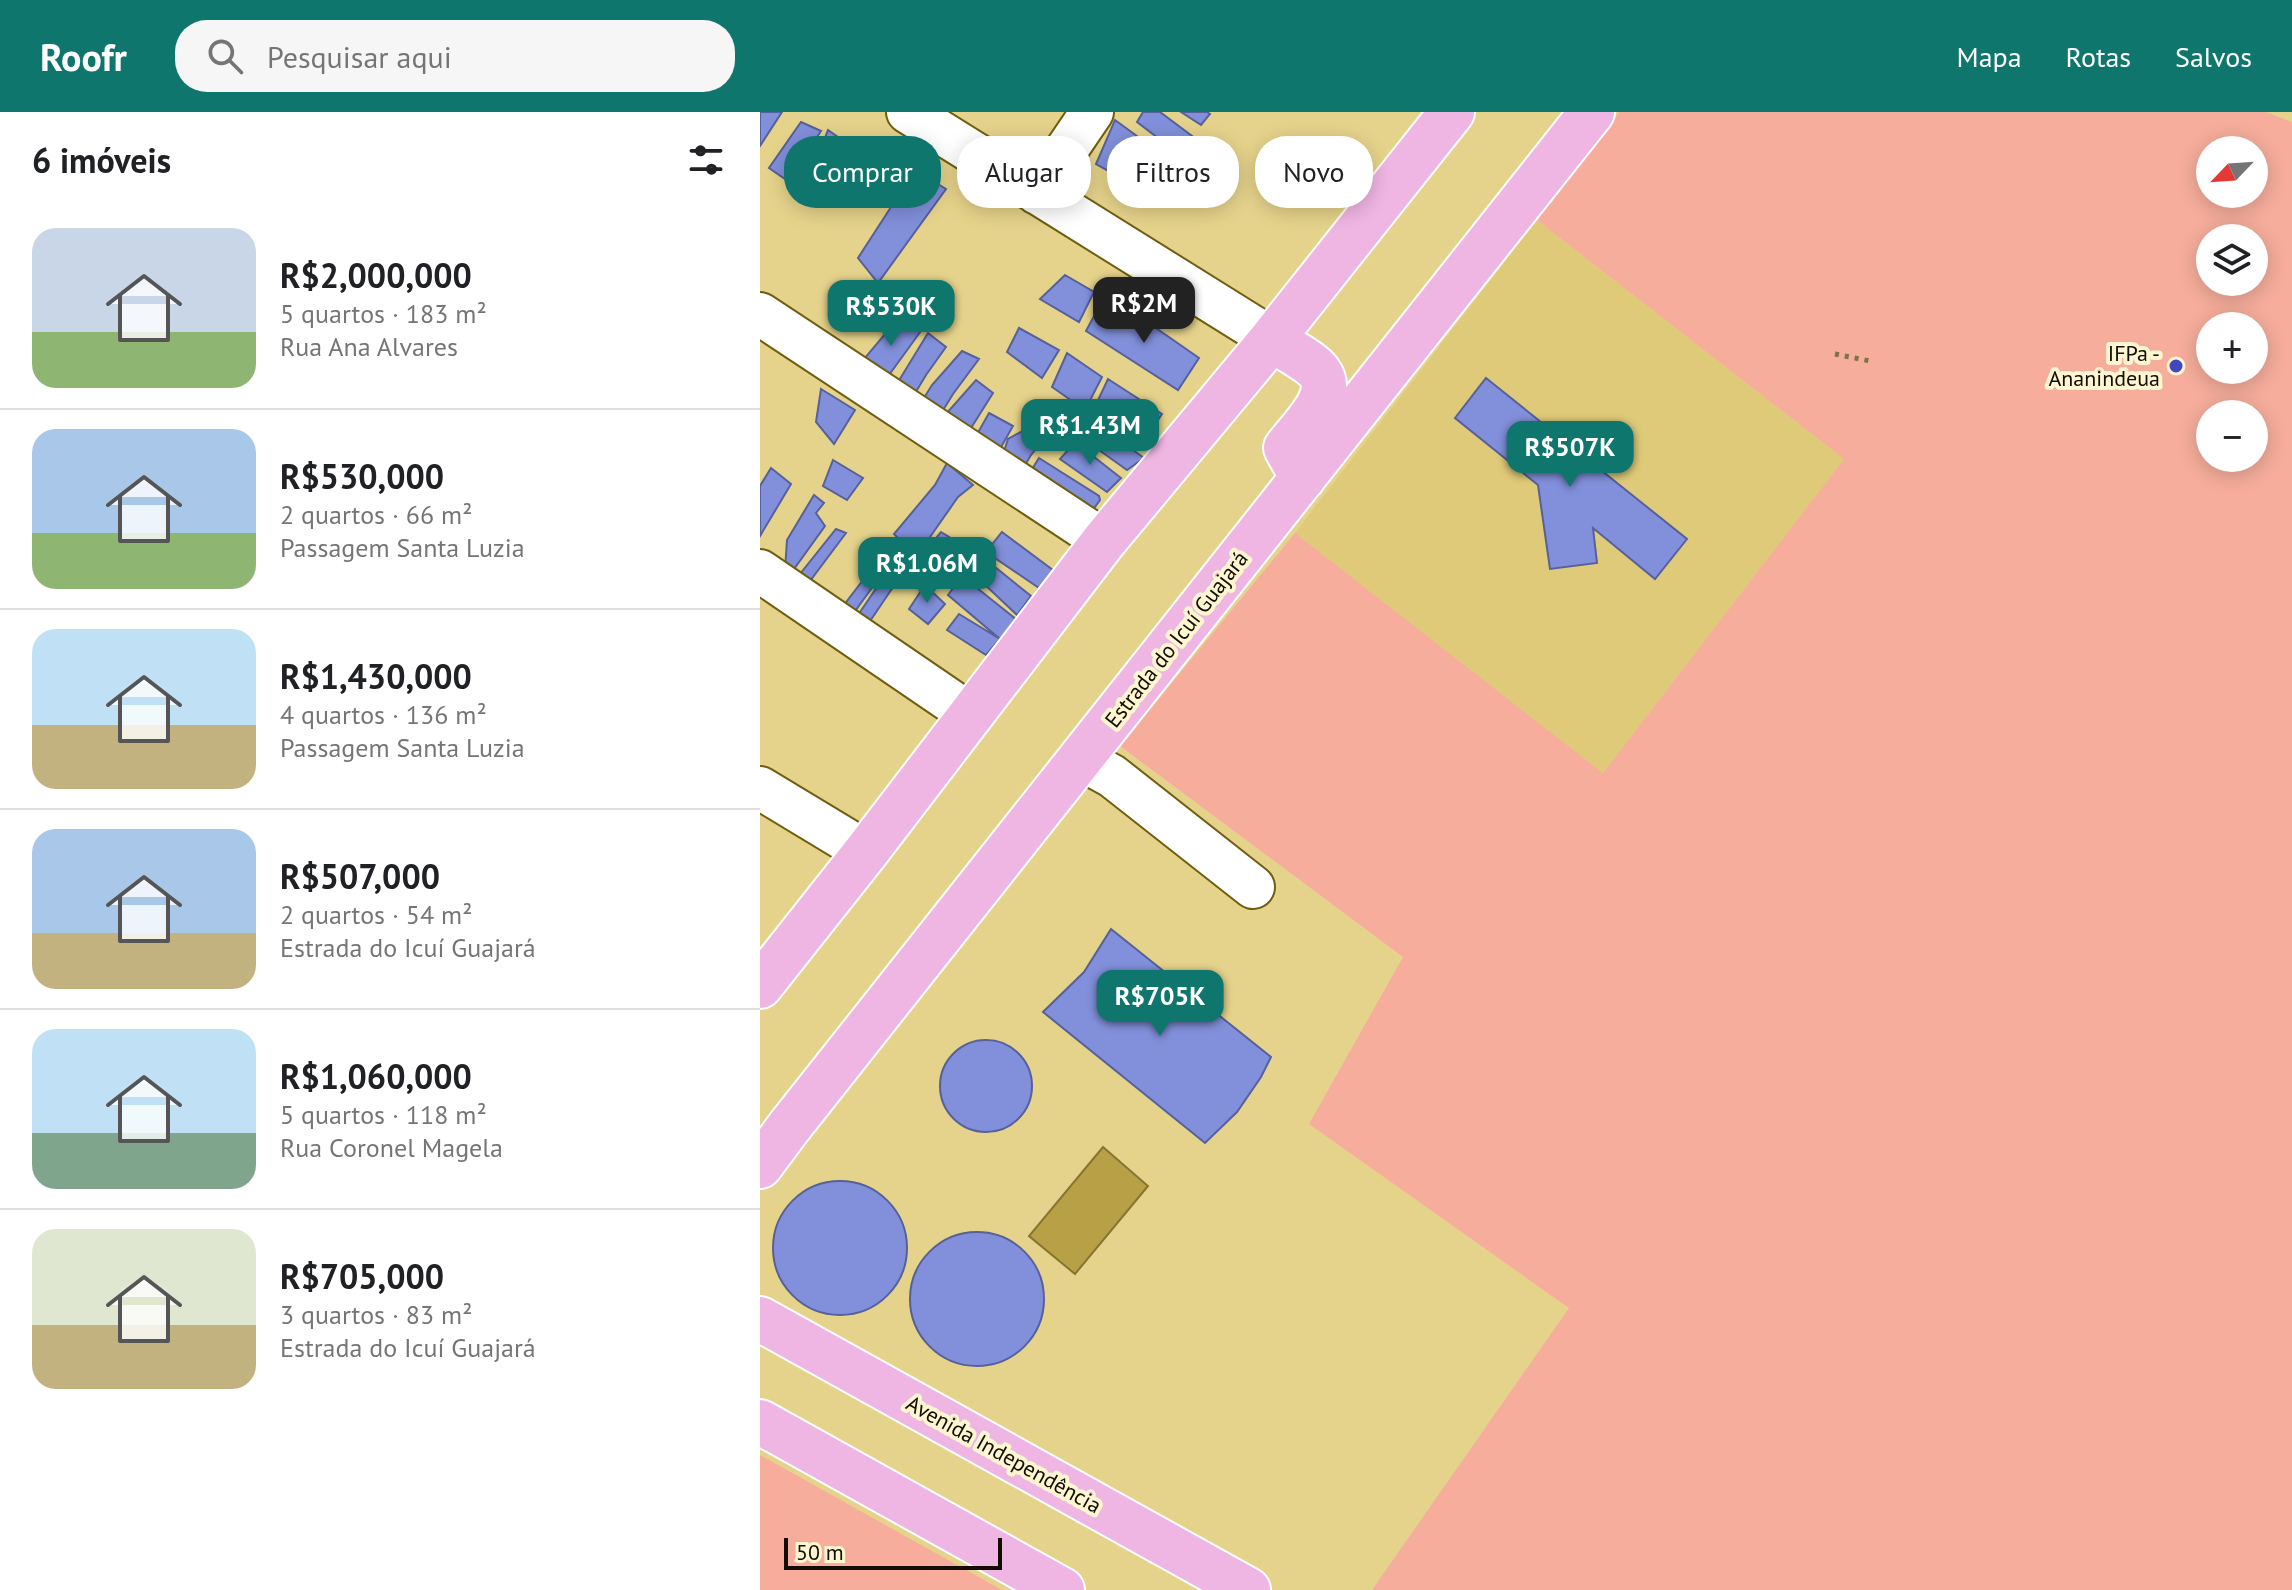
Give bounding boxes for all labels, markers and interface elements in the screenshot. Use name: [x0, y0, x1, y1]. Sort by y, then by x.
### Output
search box: [175, 20, 735, 92]
text: Roofr: [40, 32, 127, 81]
icon: search: [203, 34, 247, 78]
text: Pesquisar aqui: [267, 37, 452, 76]
text: Mapa: [1957, 38, 2022, 75]
text: Rotas: [2066, 38, 2131, 75]
text: Salvos: [2175, 38, 2252, 75]
chip: Comprar: [784, 136, 941, 208]
chip: Alugar: [957, 136, 1091, 208]
chip: Filtros: [1107, 136, 1239, 208]
chip: Novo: [1255, 136, 1373, 208]
north arrow: [2196, 136, 2268, 208]
map controls: [2196, 136, 2268, 472]
text: 6 imóveis: [32, 138, 171, 182]
icon: filters: [684, 138, 728, 182]
button: layers: [2196, 224, 2268, 296]
text: R$2,000,000: [280, 253, 472, 297]
icon: home: [96, 260, 192, 356]
pin: R$2M: [1097, 277, 1191, 345]
pin: R$530K: [826, 280, 956, 348]
text: R$2M: [1111, 286, 1177, 319]
text: R$530K: [846, 289, 936, 322]
text: 5 quartos · 183 m²: [280, 297, 487, 330]
button: +: [2196, 312, 2268, 384]
text: Rua Ana Alvares: [280, 330, 458, 363]
place label: IFPa - Ananindeua: [2048, 339, 2160, 392]
marker: IFPa - Ananindeua: [2167, 357, 2185, 375]
pin: R$1.43M: [1016, 399, 1164, 467]
button: −: [2196, 400, 2268, 472]
text: R$1.43M: [1039, 408, 1141, 441]
pin: R$507K: [1505, 421, 1635, 489]
text: R$507K: [1525, 430, 1615, 463]
text: R$530,000: [280, 454, 444, 498]
icon: home: [96, 461, 192, 557]
text: 2 quartos · 66 m²: [280, 498, 472, 531]
text: Passagem Santa Luzia: [280, 531, 525, 564]
pin: R$1.06M: [853, 537, 1001, 605]
street label: Estrada do Icuí Guajará: [1098, 545, 1254, 733]
text: R$1.06M: [876, 546, 978, 579]
text: R$1,430,000: [280, 654, 472, 698]
icon: home: [96, 661, 192, 757]
text: 4 quartos · 136 m²: [280, 698, 487, 731]
text: Passagem Santa Luzia: [280, 731, 525, 764]
text: R$507,000: [280, 854, 440, 898]
icon: home: [96, 861, 192, 957]
text: 2 quartos · 54 m²: [280, 898, 472, 931]
text: Estrada do Icuí Guajará: [280, 931, 536, 964]
pin: R$705K: [1095, 970, 1225, 1038]
text: R$705K: [1115, 979, 1205, 1012]
text: R$1,060,000: [280, 1054, 472, 1098]
icon: home: [96, 1061, 192, 1157]
text: 5 quartos · 118 m²: [280, 1098, 487, 1131]
text: Rua Coronel Magela: [280, 1131, 503, 1164]
text: R$705,000: [280, 1254, 444, 1298]
icon: home: [96, 1261, 192, 1357]
text: 3 quartos · 83 m²: [280, 1298, 472, 1331]
text: Estrada do Icuí Guajará: [280, 1331, 536, 1364]
street label: Avenida Independência: [902, 1389, 1106, 1519]
scale bar: [784, 1534, 1002, 1570]
text: 50 m: [796, 1538, 844, 1566]

